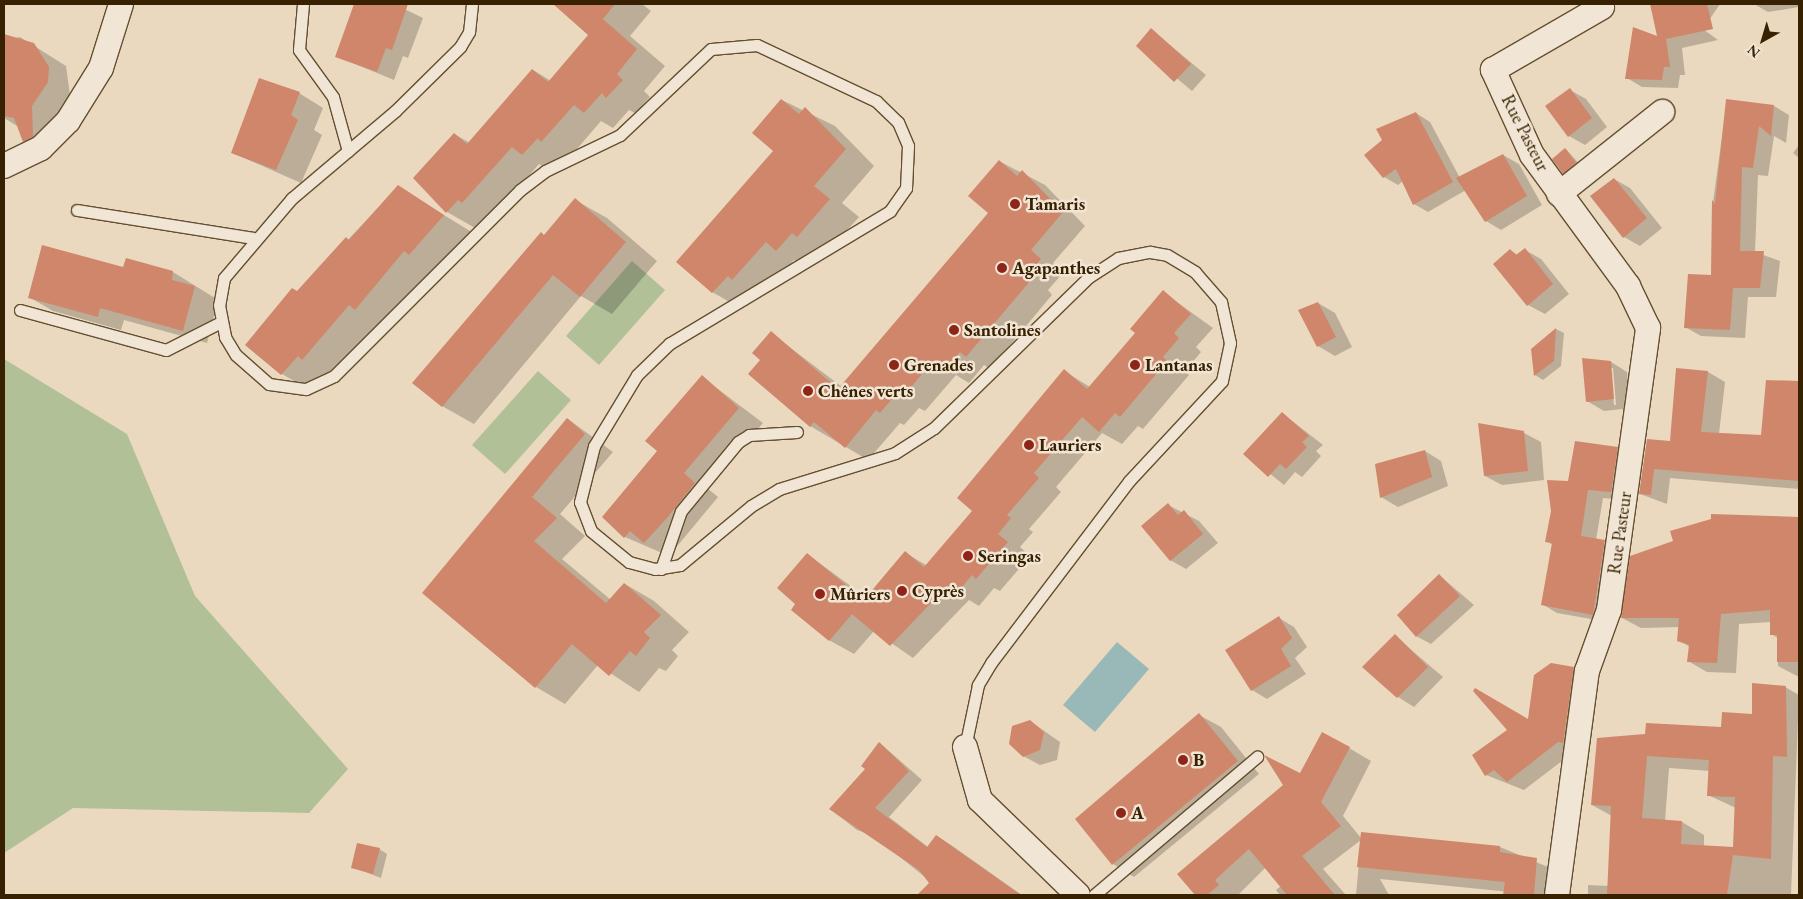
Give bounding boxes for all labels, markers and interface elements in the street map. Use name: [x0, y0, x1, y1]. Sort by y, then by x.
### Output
north arrow: [1738, 15, 1788, 65]
text: N: [1744, 41, 1764, 62]
street label: Rue Pasteur: [1497, 91, 1553, 175]
place label: Tamaris: [1025, 193, 1085, 215]
marker: Tamaris: [1009, 198, 1021, 210]
place label: Agapanthes: [1012, 257, 1100, 279]
marker: Agapanthes: [996, 262, 1008, 274]
place label: Santolines: [964, 319, 1041, 341]
marker: Santolines: [948, 324, 960, 336]
place label: Grenades: [904, 354, 973, 376]
place label: Lantanas: [1145, 354, 1213, 376]
marker: Grenades: [888, 359, 900, 371]
marker: Lantanas: [1129, 359, 1141, 371]
place label: Chênes verts: [818, 380, 913, 402]
marker: Chênes verts: [802, 385, 814, 397]
place label: Lauriers: [1039, 434, 1102, 456]
marker: Lauriers: [1023, 439, 1035, 451]
street label: Rue Pasteur: [1604, 490, 1636, 576]
place label: Seringas: [978, 545, 1041, 567]
marker: Seringas: [962, 550, 974, 562]
place label: Cyprès: [912, 580, 964, 602]
place label: Mûriers: [830, 583, 890, 605]
marker: Cyprès: [896, 585, 908, 597]
marker: Mûriers: [814, 588, 826, 600]
place label: B: [1193, 749, 1204, 771]
marker: B: [1177, 754, 1189, 766]
place label: A: [1131, 802, 1144, 824]
marker: A: [1115, 807, 1127, 819]

